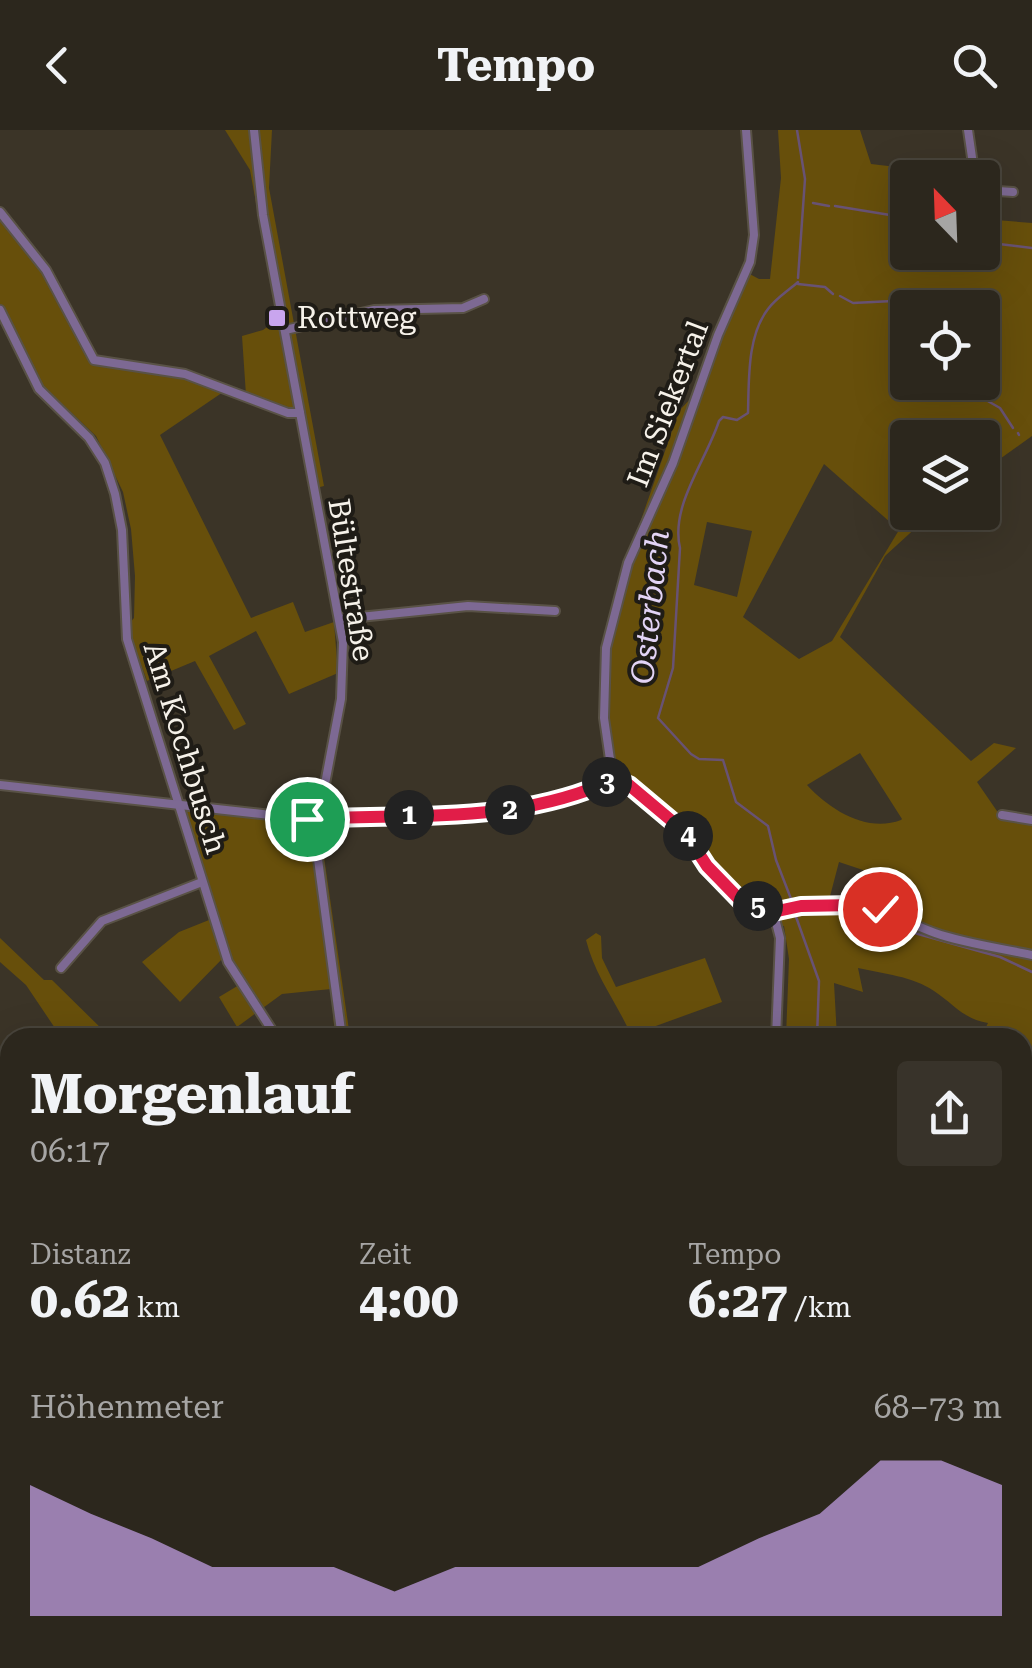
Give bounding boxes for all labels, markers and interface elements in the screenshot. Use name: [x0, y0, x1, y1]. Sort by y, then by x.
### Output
icon: back: [30, 38, 85, 93]
icon: search: [947, 38, 1002, 93]
text: Tempo: [437, 39, 595, 92]
north arrow: [890, 160, 1000, 270]
map controls: [890, 160, 1000, 530]
button: locate: [890, 290, 1000, 400]
place label: Rottweg: [297, 300, 416, 335]
marker: Rottweg: [266, 307, 288, 329]
street label: Im Siekertal: [620, 316, 715, 492]
button: layers: [890, 420, 1000, 530]
street label: Bültestraße: [321, 496, 382, 664]
water label: Osterbach: [623, 528, 677, 686]
street label: Am Kochbusch: [137, 638, 234, 858]
pin: 3: [582, 757, 632, 807]
text: 3: [599, 765, 615, 798]
pin: [265, 777, 350, 862]
pin: 2: [485, 785, 535, 835]
pin: 1: [384, 790, 434, 840]
icon: arrive: [280, 792, 335, 847]
text: 2: [502, 793, 518, 826]
text: 1: [401, 798, 417, 831]
pin: 4: [663, 811, 713, 861]
text: 4: [680, 819, 696, 852]
pin: [838, 867, 923, 952]
pin: 5: [733, 881, 783, 931]
icon: check: [853, 882, 908, 937]
text: 5: [750, 889, 766, 922]
button: share: [897, 1061, 1002, 1166]
text: Morgenlauf: [30, 1062, 354, 1126]
text: 06:17: [30, 1132, 110, 1170]
text: Distanz: [30, 1238, 131, 1271]
text: Zeit: [359, 1238, 411, 1271]
text: Tempo: [688, 1238, 781, 1271]
text: 0.62: [30, 1271, 130, 1329]
text: 4:00: [359, 1271, 459, 1329]
text: 6:27: [688, 1271, 788, 1329]
text: km: [130, 1291, 180, 1324]
text: /km: [788, 1291, 851, 1324]
text: Höhenmeter: [30, 1388, 224, 1426]
text: 68–73 m: [874, 1388, 1002, 1426]

